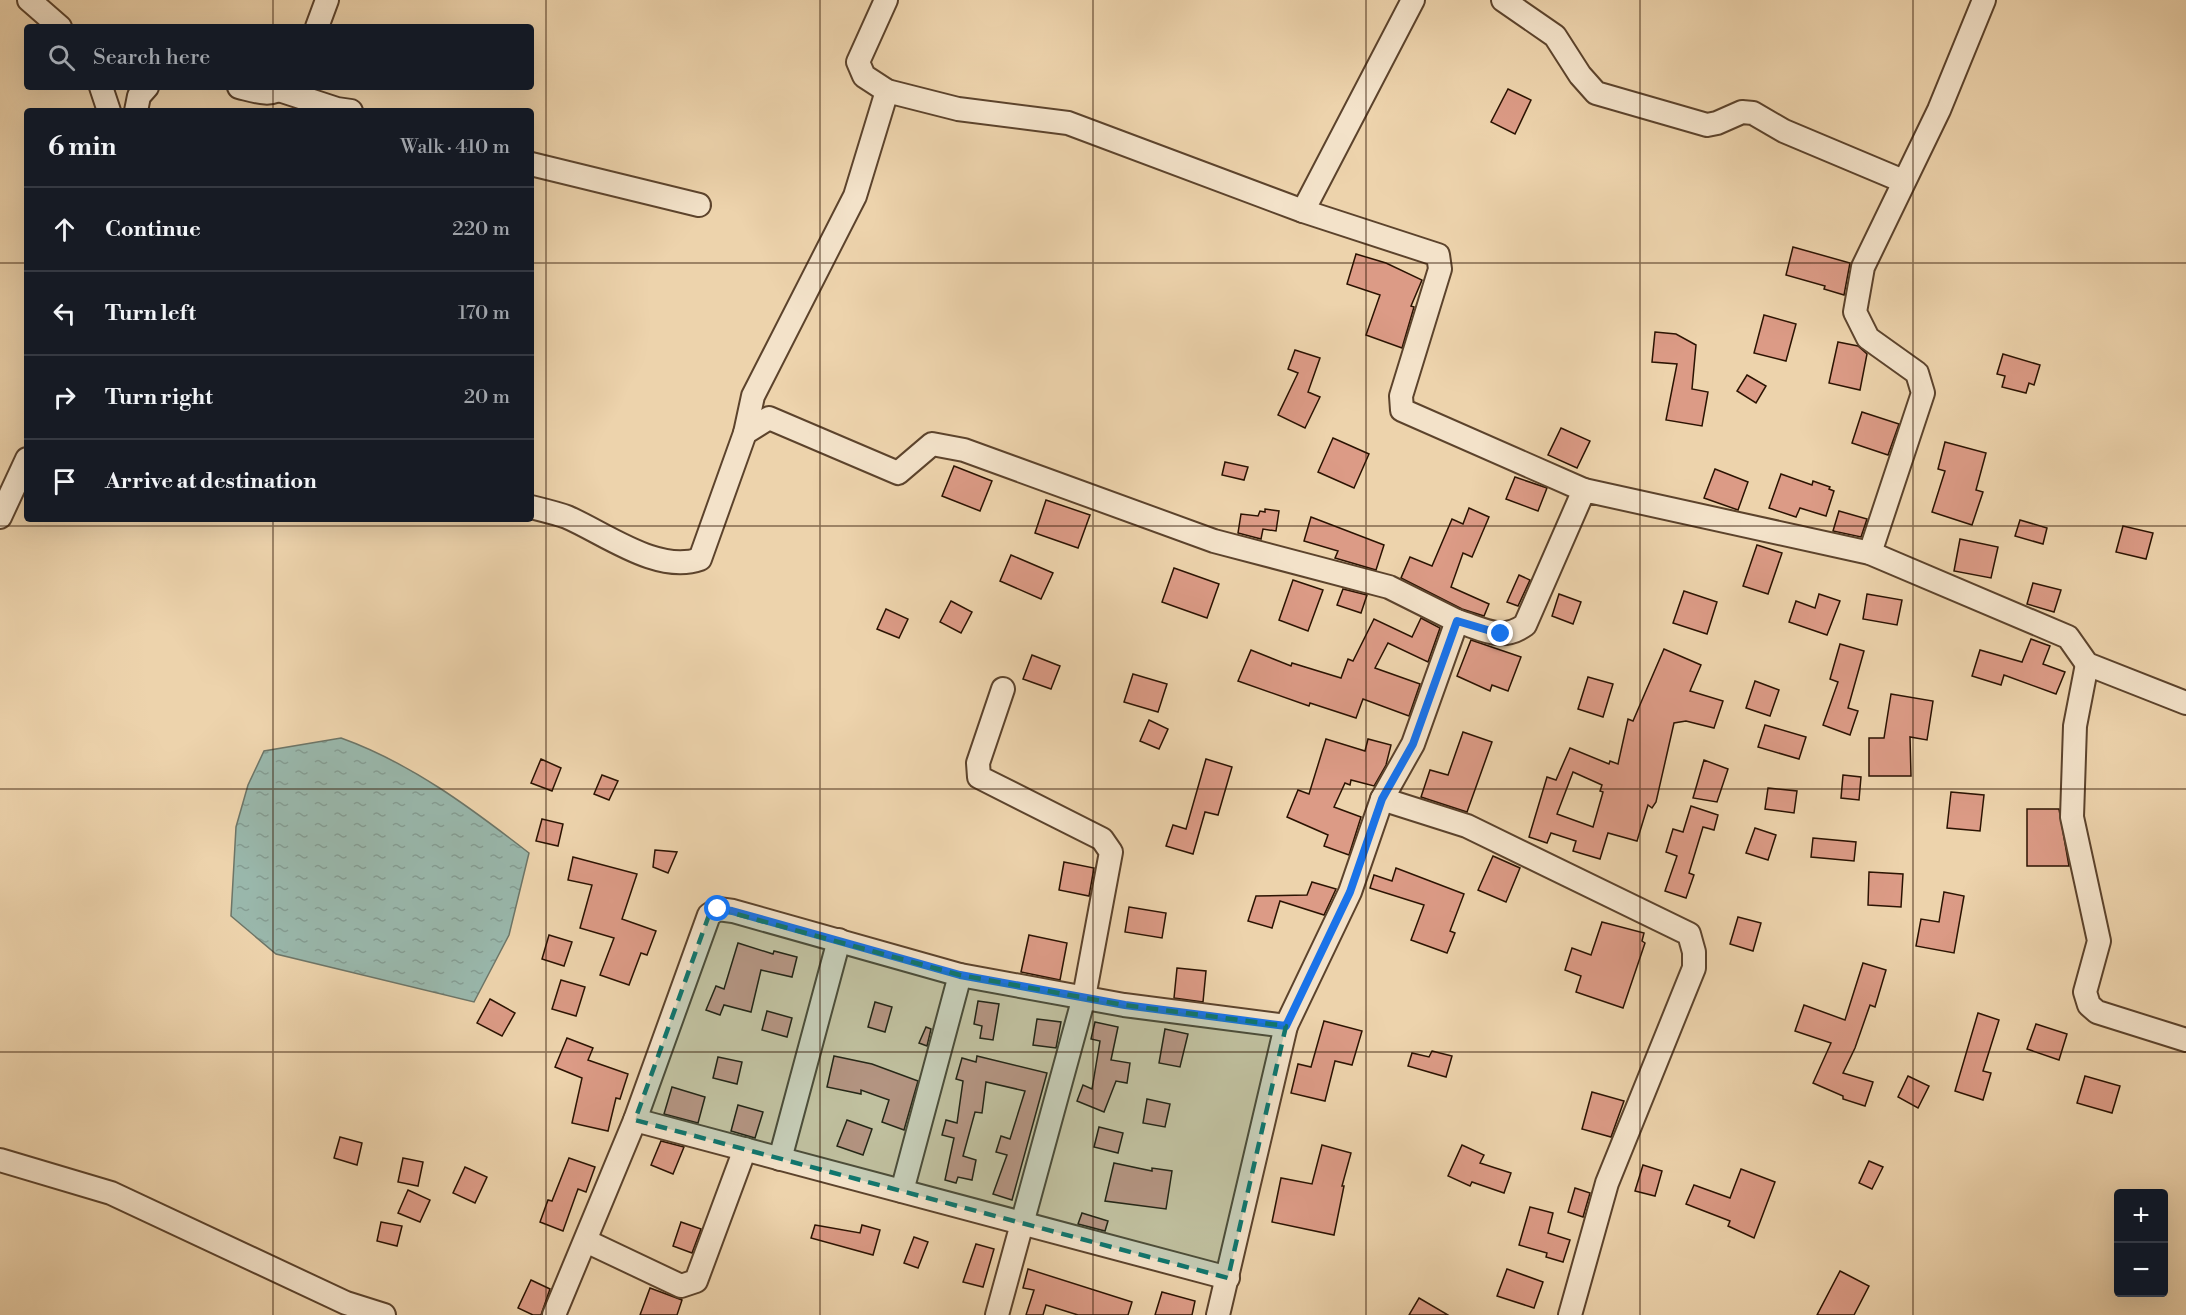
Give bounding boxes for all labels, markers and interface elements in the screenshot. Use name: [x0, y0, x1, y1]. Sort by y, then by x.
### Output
search box: [24, 24, 534, 90]
icon: search: [45, 41, 78, 74]
text: Search here: [93, 44, 210, 71]
text: 6 min: [48, 131, 116, 163]
text: Walk · 410 m: [400, 135, 510, 160]
icon: ahead: [48, 213, 81, 246]
text: Continue: [105, 216, 201, 243]
text: 220 m: [452, 217, 510, 242]
icon: left: [48, 297, 81, 330]
text: Turn left: [105, 300, 196, 327]
text: 170 m: [458, 301, 510, 326]
icon: right: [48, 381, 81, 414]
text: Turn right: [105, 384, 213, 411]
text: 20 m: [464, 385, 510, 410]
icon: arrive: [48, 465, 81, 498]
text: Arrive at destination: [105, 468, 317, 495]
route end: [1487, 620, 1513, 646]
route start: [704, 895, 730, 921]
map controls: [2114, 1189, 2168, 1297]
button: +: [2114, 1189, 2168, 1243]
button: −: [2114, 1243, 2168, 1297]

